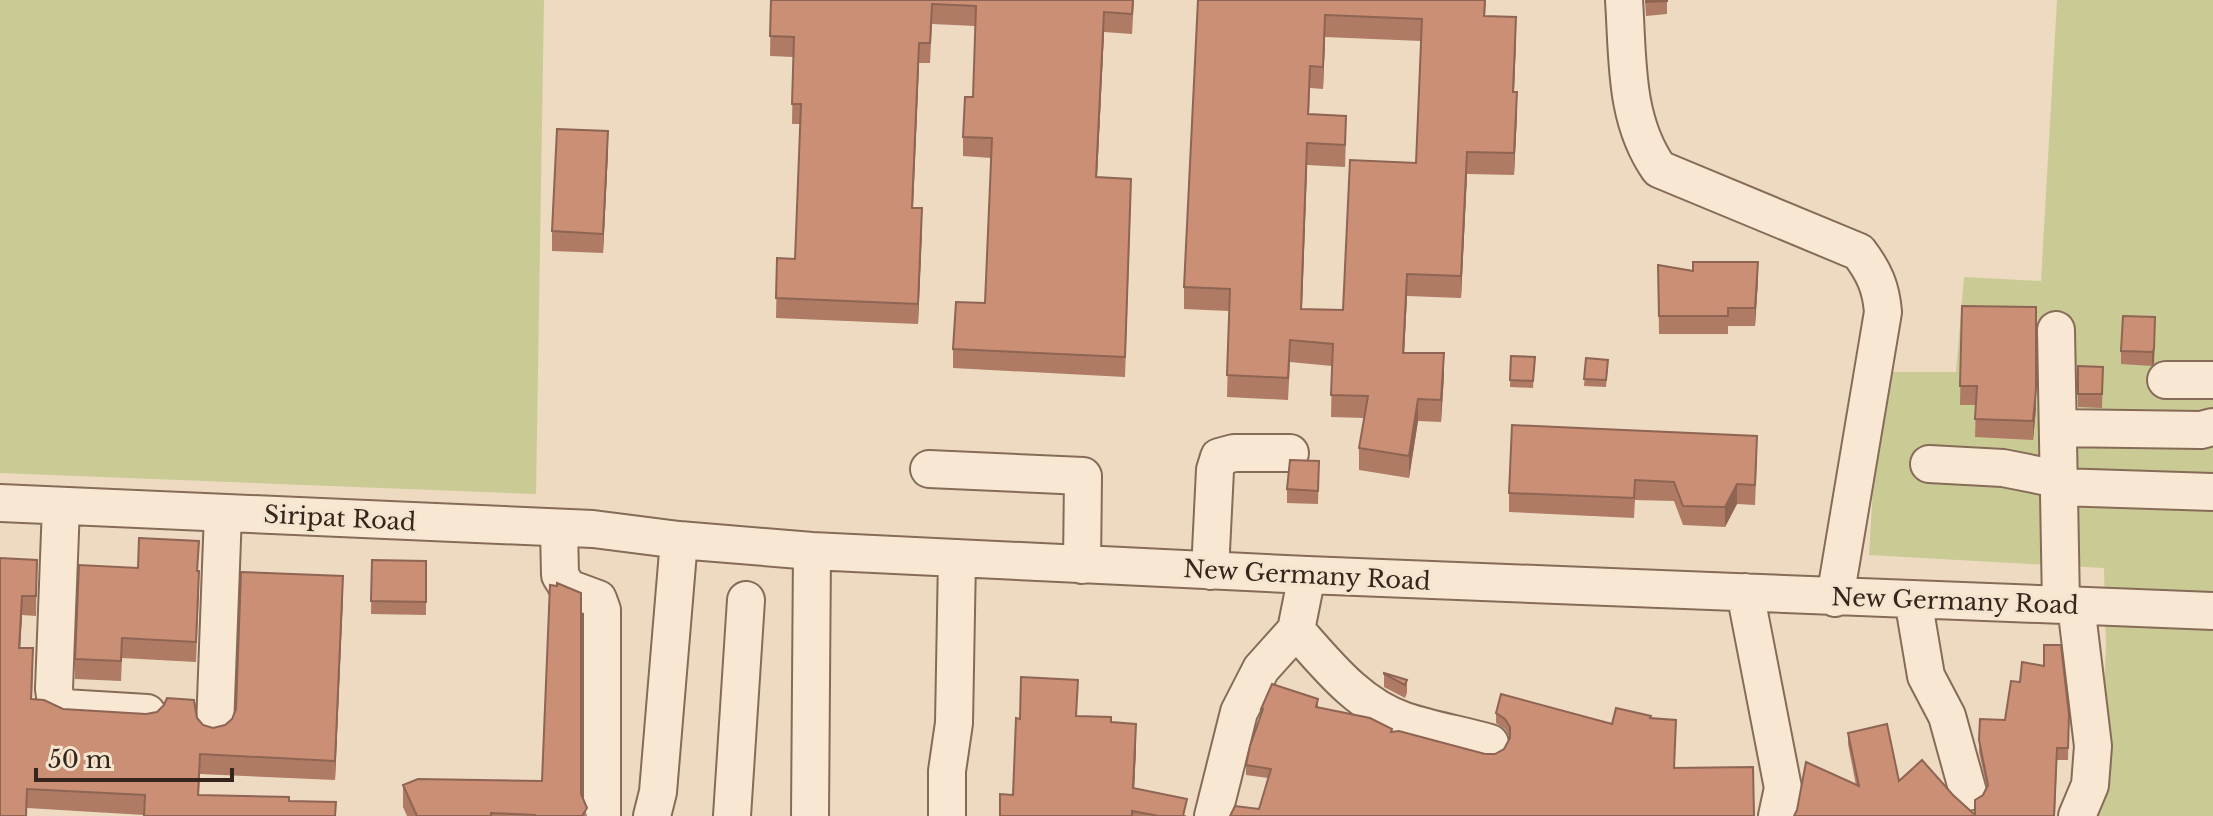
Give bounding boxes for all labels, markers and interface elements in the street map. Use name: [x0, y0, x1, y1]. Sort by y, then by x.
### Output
street label: Siripat Road: [263, 500, 417, 536]
street label: New Germany Road: [1183, 554, 1431, 596]
street label: New Germany Road: [1831, 582, 2079, 620]
scale bar: [36, 732, 232, 782]
text: 50 m: [48, 745, 112, 774]

